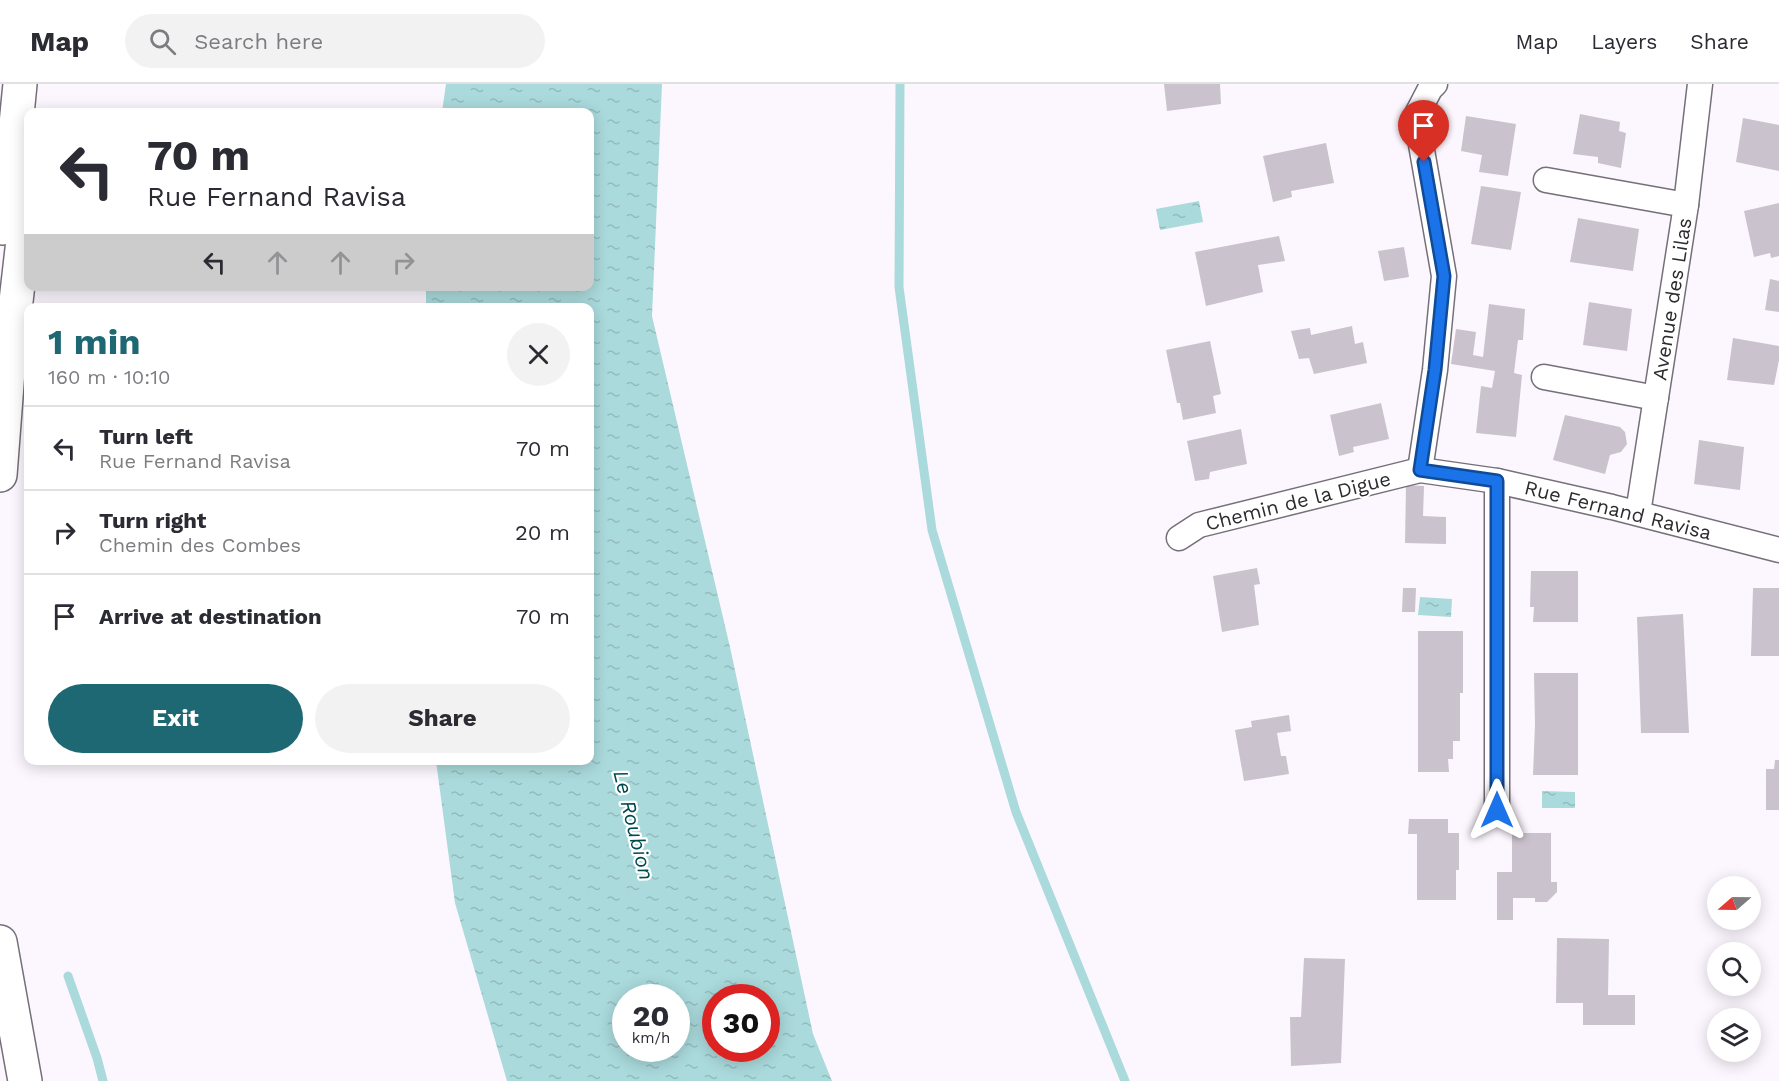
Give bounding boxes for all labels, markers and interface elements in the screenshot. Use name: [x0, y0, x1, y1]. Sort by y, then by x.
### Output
search box: [125, 14, 545, 68]
text: Map: [30, 25, 89, 58]
icon: search: [146, 25, 179, 58]
text: Search here: [194, 29, 323, 54]
text: Map: [1515, 29, 1558, 54]
text: Layers: [1591, 29, 1657, 54]
text: Share: [1690, 29, 1749, 54]
pin: [1398, 100, 1449, 162]
icon: arrive: [1407, 109, 1440, 142]
text: 70 m: [147, 131, 250, 180]
icon: left: [48, 132, 126, 210]
text: Rue Fernand Ravisa: [147, 181, 406, 213]
street label: Avenue des Lilas: [1647, 216, 1697, 382]
icon: left: [198, 246, 231, 279]
icon: ahead: [261, 246, 294, 279]
icon: ahead: [324, 246, 357, 279]
icon: right: [387, 246, 420, 279]
text: 1 min: [48, 321, 140, 363]
button: close: [507, 323, 570, 386]
text: 160 m · 10:10: [48, 365, 170, 389]
text: Turn left: [99, 424, 193, 449]
icon: left: [48, 432, 81, 465]
text: 70 m: [516, 436, 570, 461]
text: Rue Fernand Ravisa: [99, 449, 291, 473]
street label: Chemin de la Digue: [1203, 466, 1393, 536]
street label: Rue Fernand Ravisa: [1522, 475, 1714, 545]
text: Turn right: [99, 508, 206, 533]
icon: right: [48, 516, 81, 549]
text: 20 m: [515, 520, 570, 545]
text: Chemin des Combes: [99, 533, 301, 557]
icon: arrive: [48, 600, 81, 633]
text: Arrive at destination: [99, 604, 322, 629]
text: 70 m: [516, 604, 570, 629]
button: Exit: [48, 684, 303, 753]
button: Share: [315, 684, 570, 753]
water label: Le Roubion: [608, 767, 660, 883]
position arrow: [1465, 778, 1529, 842]
north arrow: [1707, 876, 1761, 930]
map controls: [1707, 876, 1761, 1062]
button: search: [1707, 942, 1761, 996]
speed limit sign: 30: [702, 984, 780, 1062]
text: 20: [632, 998, 670, 1033]
button: layers: [1707, 1008, 1761, 1062]
text: km/h: [632, 1029, 670, 1047]

